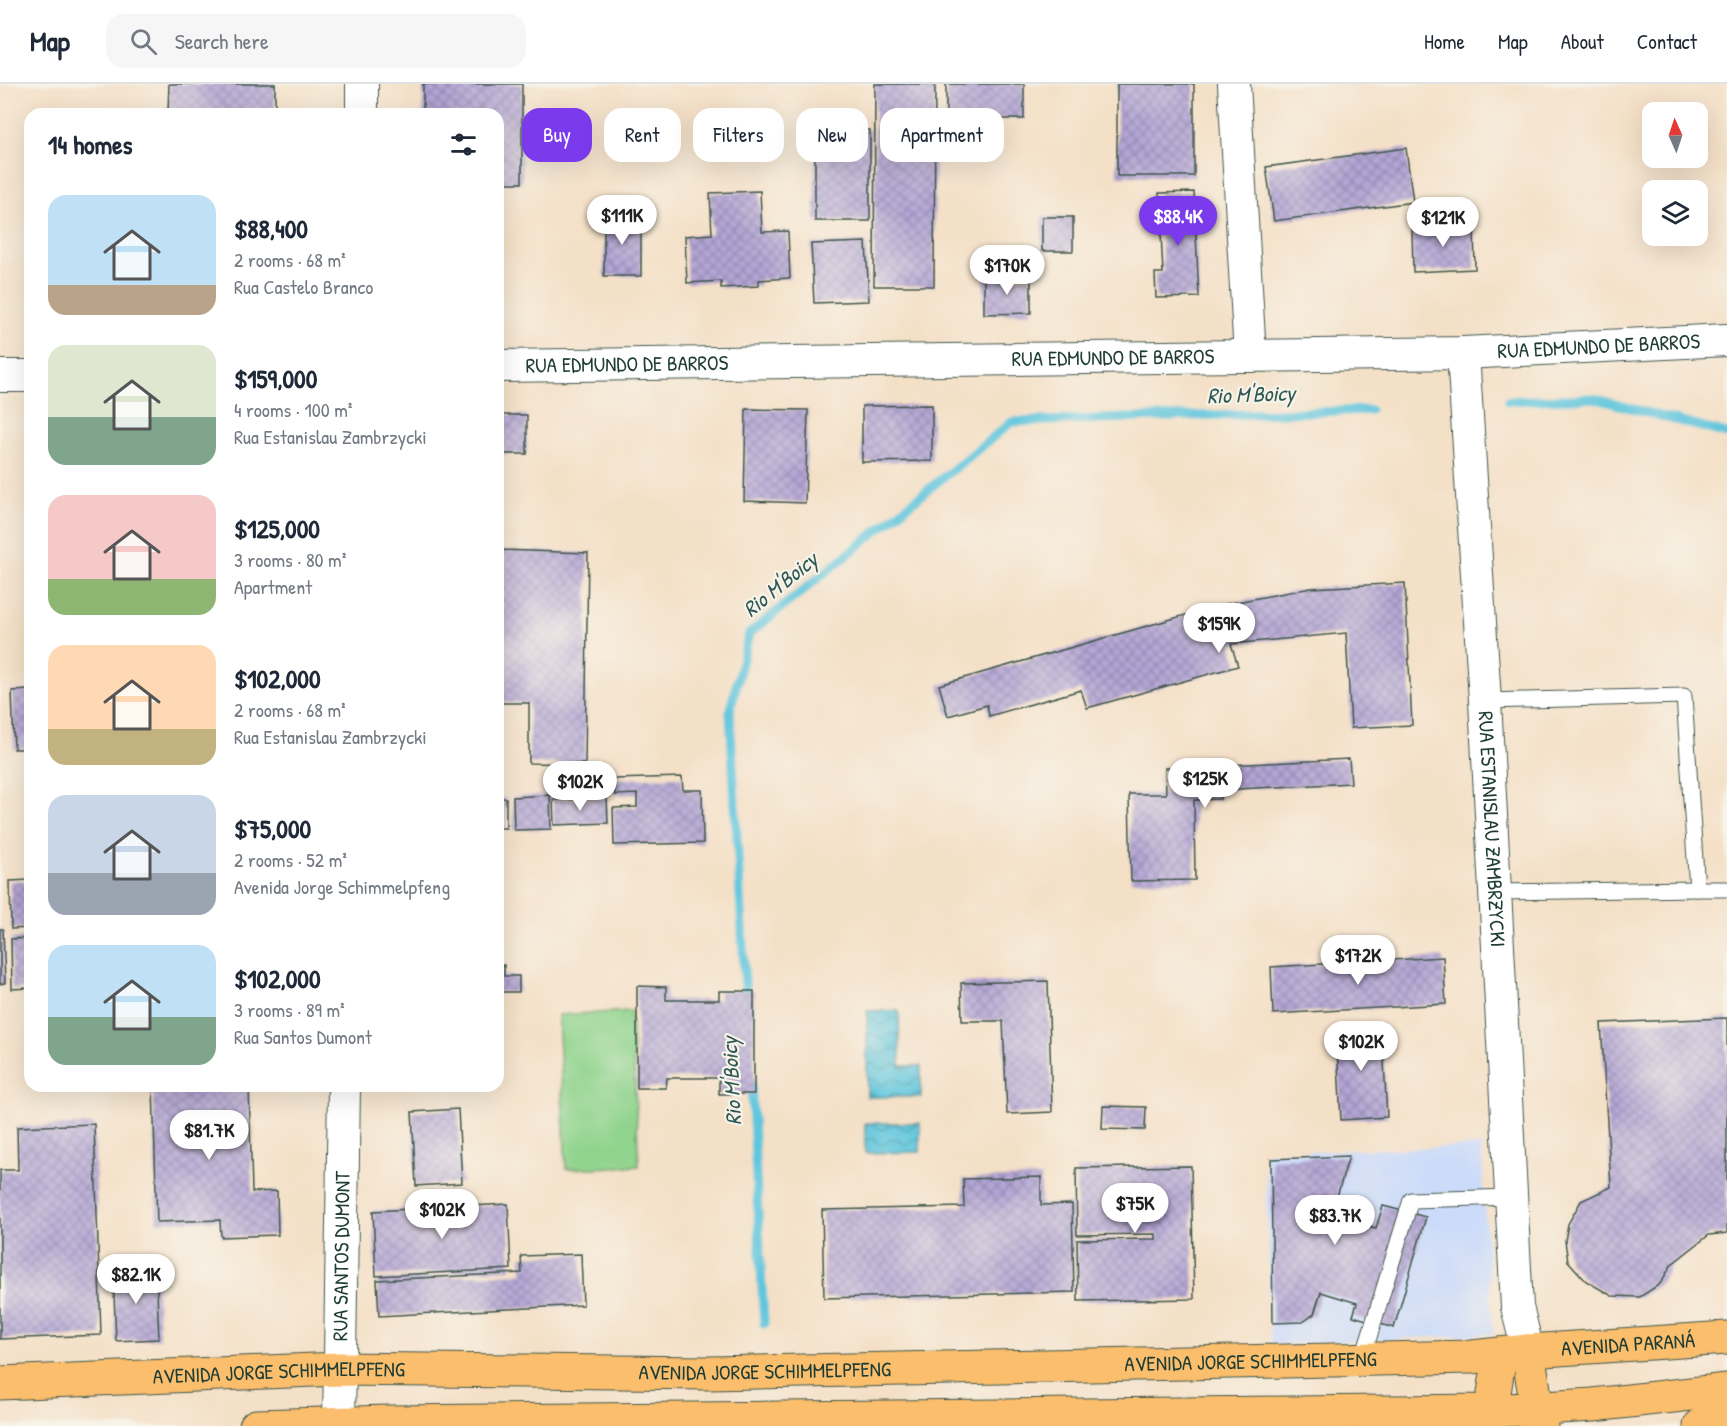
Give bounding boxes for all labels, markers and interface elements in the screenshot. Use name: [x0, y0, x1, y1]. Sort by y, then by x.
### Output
search box: [106, 14, 526, 68]
text: Map: [30, 22, 70, 60]
icon: search: [127, 25, 160, 58]
text: Search here: [175, 26, 269, 56]
text: Home: [1424, 27, 1465, 56]
text: Map: [1498, 27, 1528, 56]
text: About: [1561, 27, 1604, 56]
text: Contact: [1637, 27, 1697, 56]
north arrow: [1642, 102, 1708, 168]
map controls: [1642, 102, 1708, 246]
chip: Buy: [522, 108, 592, 162]
chip: Rent: [604, 108, 681, 162]
chip: Filters: [693, 108, 784, 162]
chip: New: [796, 108, 868, 162]
chip: Apartment: [880, 108, 1004, 162]
text: 14 homes: [48, 127, 133, 162]
icon: filters: [447, 128, 480, 161]
button: layers: [1642, 180, 1708, 246]
pin: $111K: [580, 195, 664, 246]
pin: $88.4K: [1129, 196, 1227, 247]
pin: $121K: [1401, 197, 1485, 248]
text: $111K: [601, 201, 643, 228]
text: $88.4K: [1153, 202, 1203, 229]
text: $121K: [1421, 203, 1465, 230]
text: $88,400: [234, 211, 308, 246]
icon: home: [96, 219, 168, 291]
pin: $170K: [965, 245, 1049, 296]
text: 2 rooms · 68 m²: [234, 246, 346, 273]
text: $170K: [984, 251, 1030, 278]
text: Rua Castelo Branco: [234, 273, 373, 300]
street label: RUA EDMUNDO DE BARROS: [1497, 326, 1701, 365]
street label: RUA EDMUNDO DE BARROS: [1011, 341, 1215, 373]
street label: RUA EDMUNDO DE BARROS: [525, 348, 729, 380]
text: $159,000: [234, 361, 317, 396]
icon: home: [96, 369, 168, 441]
water label: Rio M'Boicy: [1206, 377, 1298, 411]
text: 4 rooms · 100 m²: [234, 396, 352, 423]
text: Rua Estanislau Zambrzycki: [234, 423, 427, 450]
text: $125,000: [234, 511, 320, 546]
icon: home: [96, 519, 168, 591]
water label: Rio M'Boicy: [736, 543, 826, 623]
text: 3 rooms · 80 m²: [234, 546, 346, 573]
text: Apartment: [234, 573, 312, 600]
pin: $159K: [1177, 603, 1261, 654]
text: $159K: [1197, 609, 1241, 636]
text: $102,000: [234, 661, 321, 696]
icon: home: [96, 669, 168, 741]
text: 2 rooms · 68 m²: [234, 696, 346, 723]
street label: RUA ESTANISLAU ZAMBRZYCKI: [1472, 710, 1513, 948]
text: Rua Estanislau Zambrzycki: [234, 723, 427, 750]
pin: $125K: [1163, 758, 1247, 809]
pin: $102K: [538, 761, 622, 812]
text: $125K: [1182, 764, 1228, 791]
text: $102K: [557, 767, 603, 794]
text: $75,000: [234, 811, 311, 846]
icon: home: [96, 819, 168, 891]
text: 2 rooms · 52 m²: [234, 846, 347, 873]
text: Avenida Jorge Schimmelpfeng: [234, 873, 450, 900]
pin: $172K: [1316, 935, 1400, 986]
text: $172K: [1334, 941, 1382, 968]
text: $102,000: [234, 961, 321, 996]
icon: home: [96, 969, 168, 1041]
text: 3 rooms · 89 m²: [234, 996, 345, 1023]
pin: $102K: [1319, 1021, 1403, 1072]
text: Rua Santos Dumont: [234, 1023, 372, 1050]
text: $102K: [1338, 1027, 1384, 1054]
water label: Rio M'Boicy: [714, 1033, 748, 1126]
pin: $81.7K: [160, 1110, 258, 1161]
text: $81.7K: [184, 1116, 234, 1143]
street label: RUA SANTOS DUMONT: [325, 1170, 357, 1341]
pin: $75K: [1099, 1183, 1171, 1234]
pin: $102K: [400, 1189, 484, 1240]
text: $75K: [1116, 1189, 1154, 1216]
text: $102K: [419, 1195, 465, 1222]
pin: $83.7K: [1286, 1195, 1384, 1246]
text: $83.7K: [1309, 1201, 1361, 1228]
pin: $82.1K: [87, 1254, 185, 1305]
text: $82.1K: [111, 1260, 161, 1287]
street label: AVENIDA PARANÁ: [1560, 1325, 1696, 1363]
street label: AVENIDA JORGE SCHIMMELPFENG: [1124, 1344, 1377, 1378]
street label: AVENIDA JORGE SCHIMMELPFENG: [152, 1354, 405, 1391]
street label: AVENIDA JORGE SCHIMMELPFENG: [638, 1354, 891, 1387]

